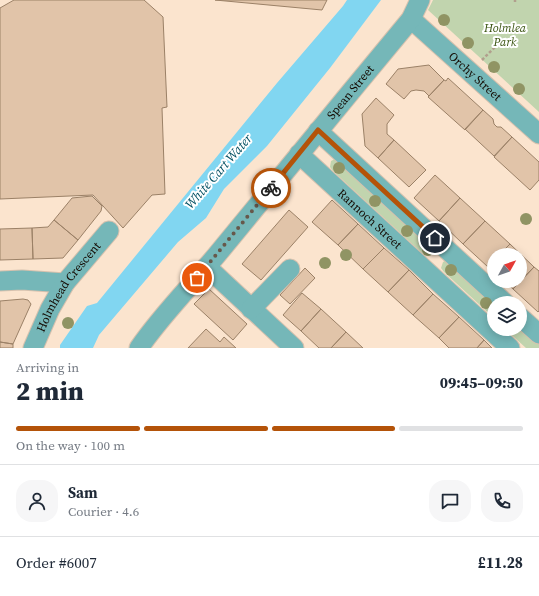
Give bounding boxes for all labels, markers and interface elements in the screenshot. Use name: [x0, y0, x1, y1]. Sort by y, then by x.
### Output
park label: Holmlea Park: [483, 20, 527, 50]
street label: Orchy Street: [445, 48, 505, 105]
street label: Spean Street: [323, 61, 378, 123]
water label: White Cart Water: [181, 130, 256, 212]
courier: [251, 168, 291, 208]
icon: bike: [260, 177, 282, 199]
street label: Rannoch Street: [334, 185, 405, 253]
pin: [418, 221, 452, 255]
icon: home: [424, 227, 446, 249]
street label: Holmhead Crescent: [33, 238, 104, 335]
north arrow: [487, 248, 527, 288]
map controls: [487, 248, 527, 336]
pin: [180, 261, 214, 295]
icon: bag: [186, 267, 208, 289]
button: layers: [487, 296, 527, 336]
text: Arriving in: [16, 359, 79, 376]
text: 09:45–09:50: [440, 372, 523, 393]
text: 2 min: [16, 373, 84, 409]
text: On the way · 100 m: [16, 437, 125, 454]
button: person: [16, 480, 58, 522]
button: chat: [429, 480, 471, 522]
button: phone: [481, 480, 523, 522]
text: Sam: [68, 482, 98, 503]
text: Courier · 4.6: [68, 503, 139, 520]
text: Order #6007: [16, 552, 97, 573]
text: £11.28: [478, 552, 523, 573]

